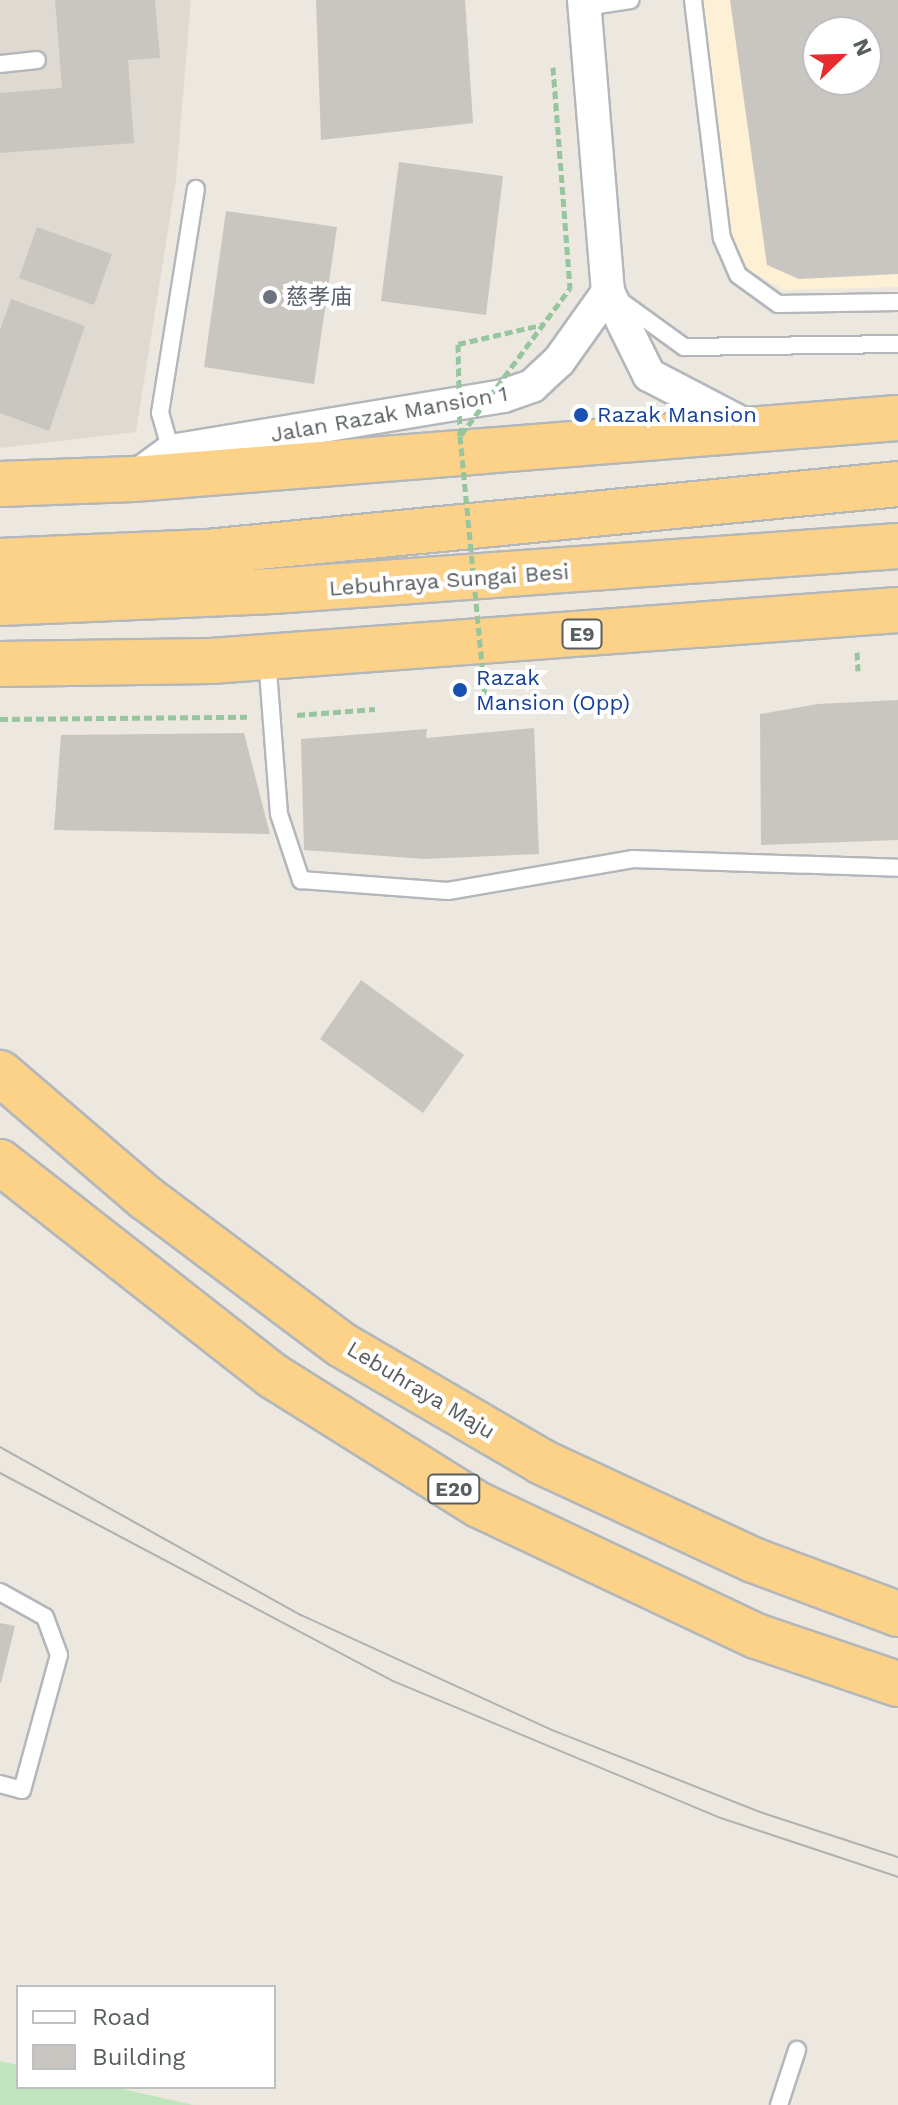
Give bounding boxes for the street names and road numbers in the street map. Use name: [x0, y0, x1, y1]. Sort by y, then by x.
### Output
street label: Jalan Razak Mansion 1: [268, 380, 510, 448]
street label: Lebuhraya Sungai Besi: [328, 558, 570, 602]
road number: E9: [560, 618, 604, 650]
street label: Lebuhraya Maju: [342, 1335, 500, 1445]
road number: E20: [426, 1473, 482, 1505]

